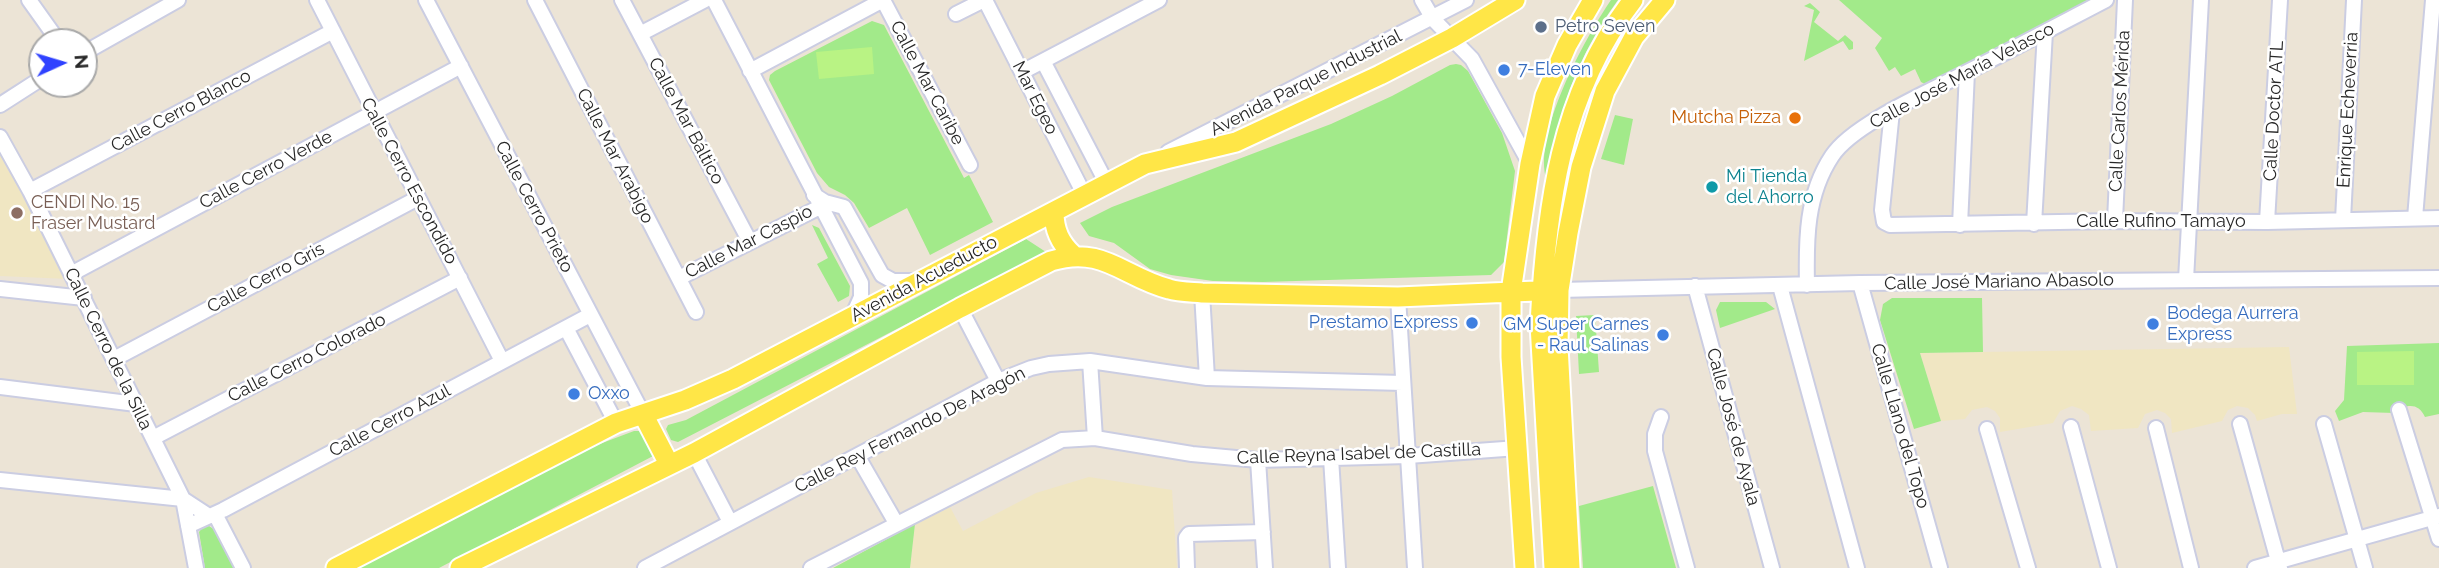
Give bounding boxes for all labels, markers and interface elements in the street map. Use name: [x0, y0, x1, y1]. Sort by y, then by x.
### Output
place label: Petro Seven: [1555, 16, 1655, 38]
street label: Calle Mar Caribe: [885, 17, 969, 149]
street label: Calle José María Velasco: [1866, 18, 2058, 134]
marker: Petro Seven: [1533, 19, 1549, 35]
street label: Avenida Parque Industrial: [1207, 25, 1405, 141]
north arrow: [28, 28, 98, 98]
street label: Calle Carlos Mérida: [2105, 30, 2135, 192]
street label: Enrique Echeverria: [2333, 31, 2363, 189]
street label: Calle Doctor ATL: [2260, 40, 2288, 182]
text: N: [70, 54, 93, 70]
street label: Calle Mar Báltico: [643, 54, 729, 188]
street label: Mar Egeo: [1007, 58, 1063, 138]
place label: 7-Eleven: [1518, 59, 1591, 81]
marker: 7-Eleven: [1496, 62, 1512, 78]
street label: Calle Cerro Blanco: [107, 65, 255, 157]
street label: Calle Mar Arabigo: [572, 85, 658, 227]
street label: Calle Cerro Escondido: [356, 94, 462, 268]
place label: Mutcha Pizza: [1671, 107, 1781, 129]
marker: Mutcha Pizza: [1787, 110, 1803, 126]
street label: Calle Cerro Verde: [196, 126, 336, 214]
street label: Calle Cerro Prieto: [490, 137, 578, 277]
place label: Mi Tienda del Ahorro: [1726, 166, 1814, 208]
marker: Mi Tienda del Ahorro: [1704, 179, 1720, 195]
place label: CENDI No. 15 Fraser Mustard: [31, 192, 155, 234]
street label: Calle Mar Caspio: [682, 201, 816, 283]
marker: CENDI No. 15 Fraser Mustard: [9, 205, 25, 221]
street label: Calle Rufino Tamayo: [2076, 211, 2246, 233]
street label: Avenida Acueducto: [847, 231, 1001, 327]
street label: Calle Cerro Gris: [204, 238, 328, 318]
street label: Calle Cerro de la Silla: [59, 264, 157, 434]
street label: Calle José Mariano Abasolo: [1884, 269, 2114, 295]
place label: Bodega Aurrera Express: [2167, 303, 2299, 346]
street label: Calle Cerro Colorado: [224, 309, 390, 407]
place label: Prestamo Express: [1309, 312, 1458, 334]
place label: GM Super Carnes - Raul Salinas: [1503, 314, 1649, 356]
marker: Prestamo Express: [1464, 315, 1480, 331]
marker: Bodega Aurrera Express: [2145, 316, 2161, 332]
marker: GM Super Carnes - Raul Salinas: [1655, 327, 1671, 343]
street label: Calle Llano del Topo: [1866, 341, 1934, 511]
street label: Calle José de Ayala: [1702, 346, 1764, 508]
street label: Calle Rey Fernando De Aragón: [791, 362, 1029, 498]
street label: Calle Cerro Azul: [326, 380, 454, 462]
place label: Oxxo: [588, 383, 630, 405]
marker: Oxxo: [566, 386, 582, 402]
street label: Calle Reyna Isabel de Castilla: [1237, 439, 1481, 469]

